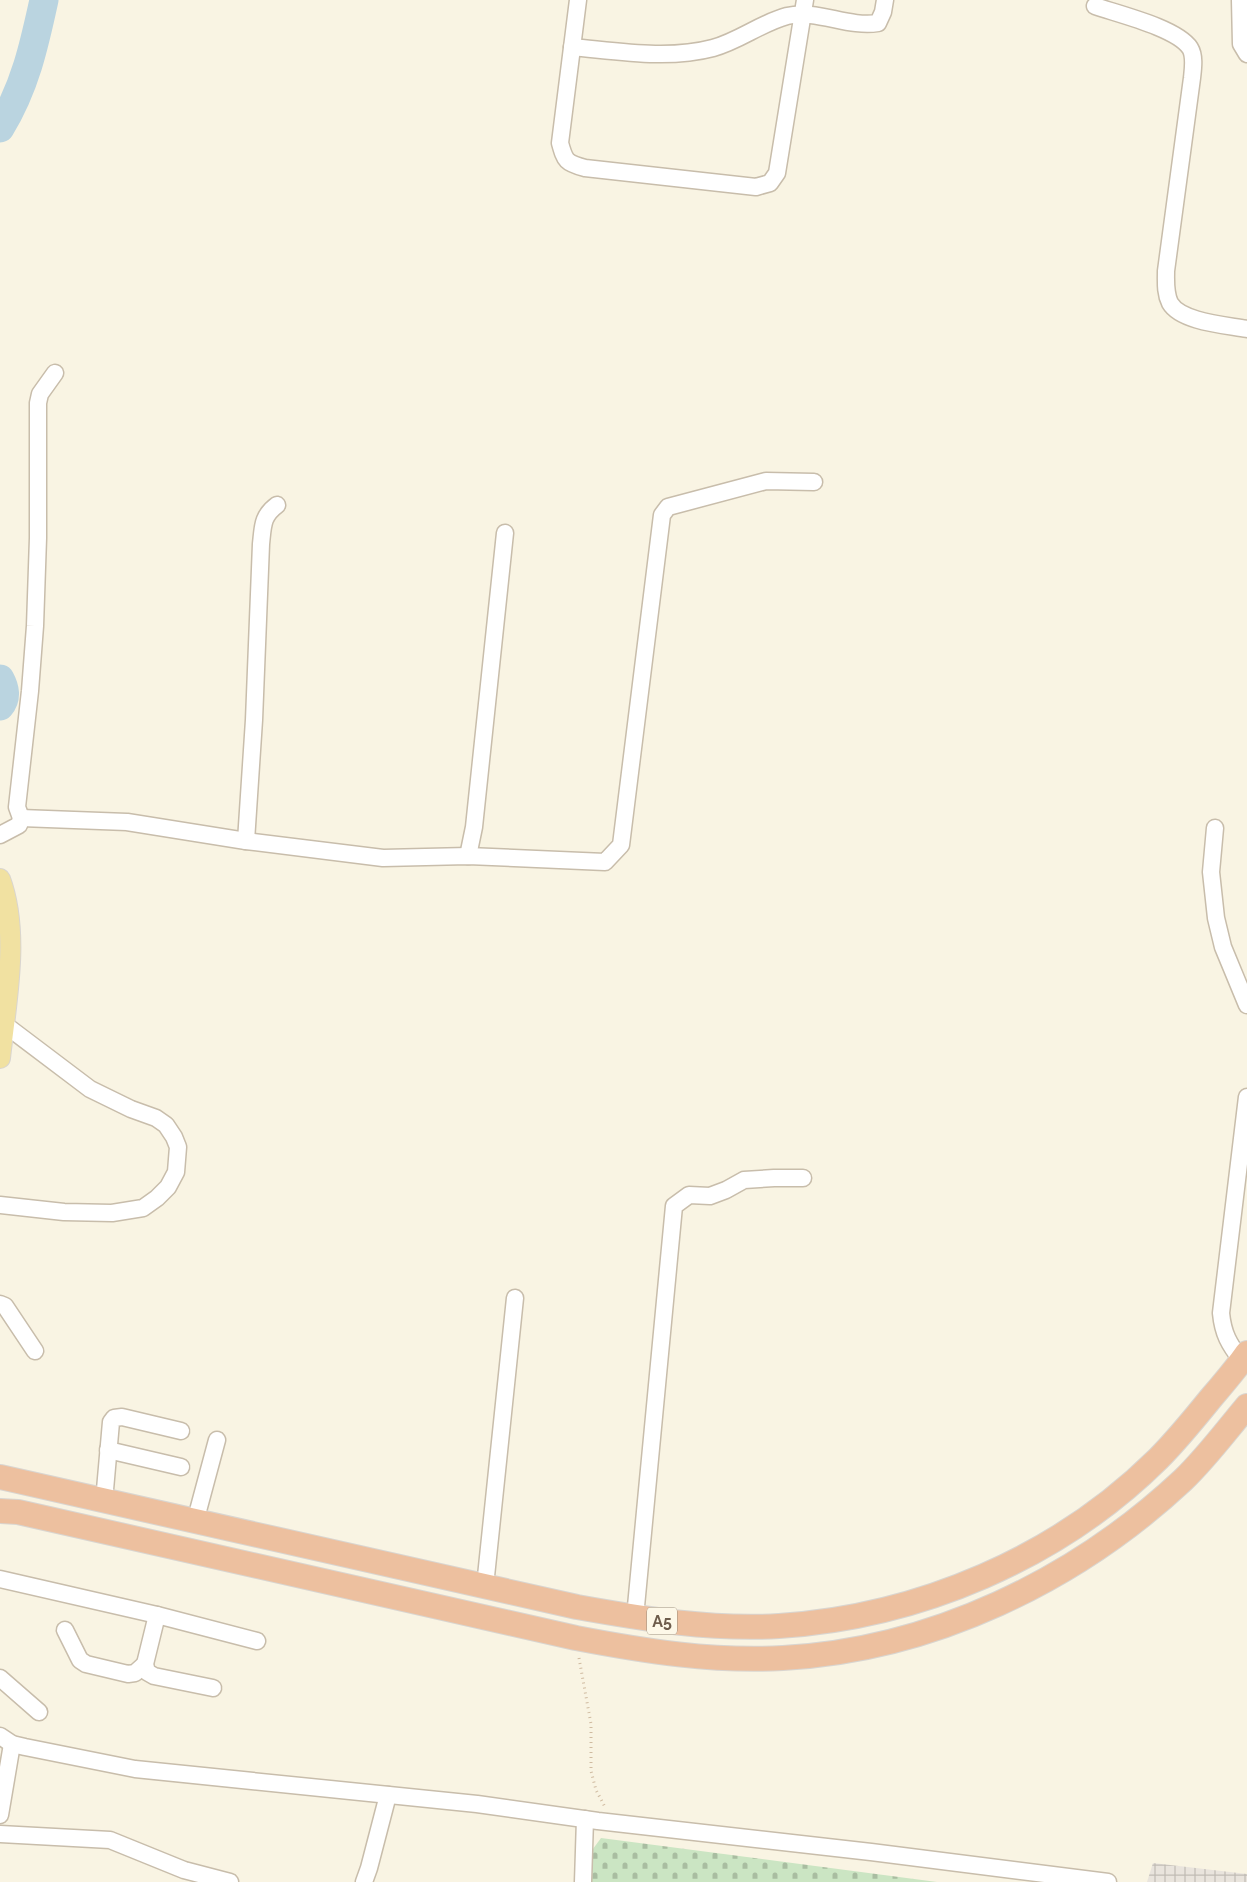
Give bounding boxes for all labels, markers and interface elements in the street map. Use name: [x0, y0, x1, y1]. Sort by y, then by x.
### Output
road number: A5: [647, 1608, 677, 1634]

